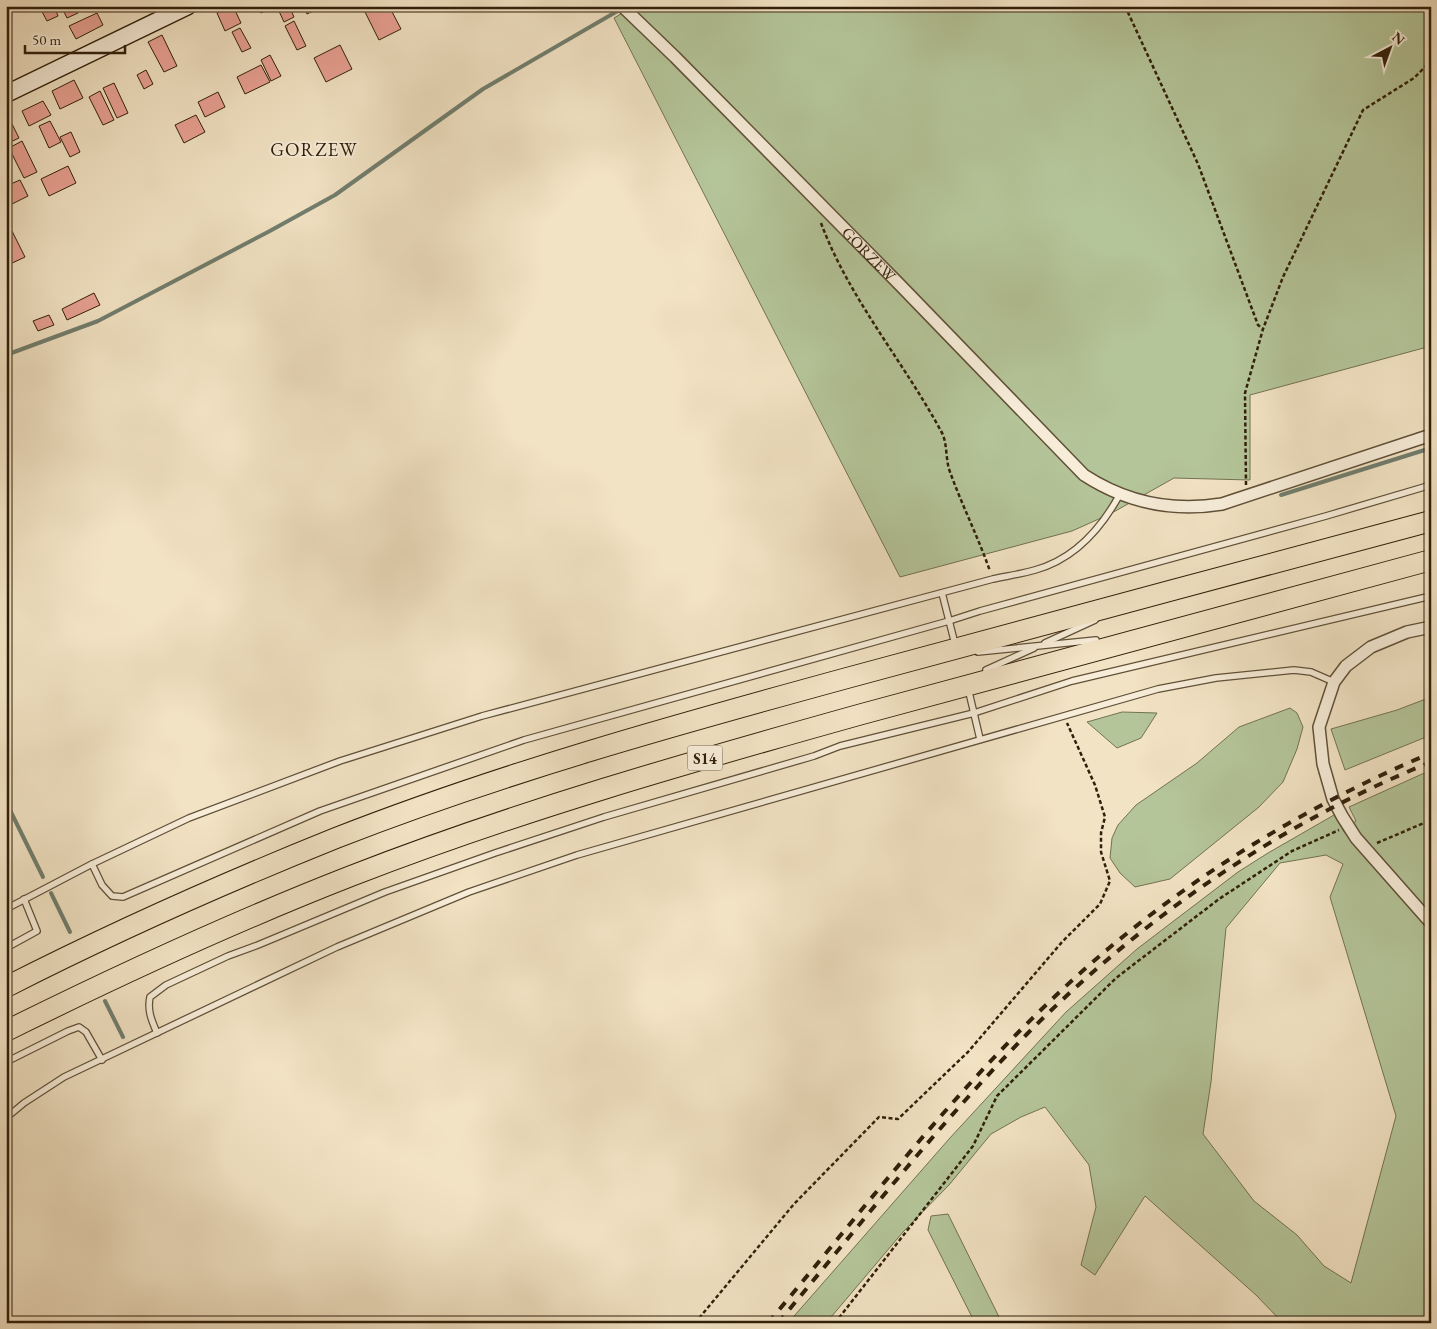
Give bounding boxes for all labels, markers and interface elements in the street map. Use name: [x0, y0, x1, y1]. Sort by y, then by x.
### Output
scale bar: [25, 22, 125, 54]
north arrow: [1364, 22, 1414, 72]
text: N: [1388, 28, 1409, 49]
text: 50 m: [32, 30, 61, 49]
district label: GORZEW: [270, 137, 358, 162]
street label: GORZEW: [838, 222, 901, 286]
road number: S14: [688, 746, 722, 770]

